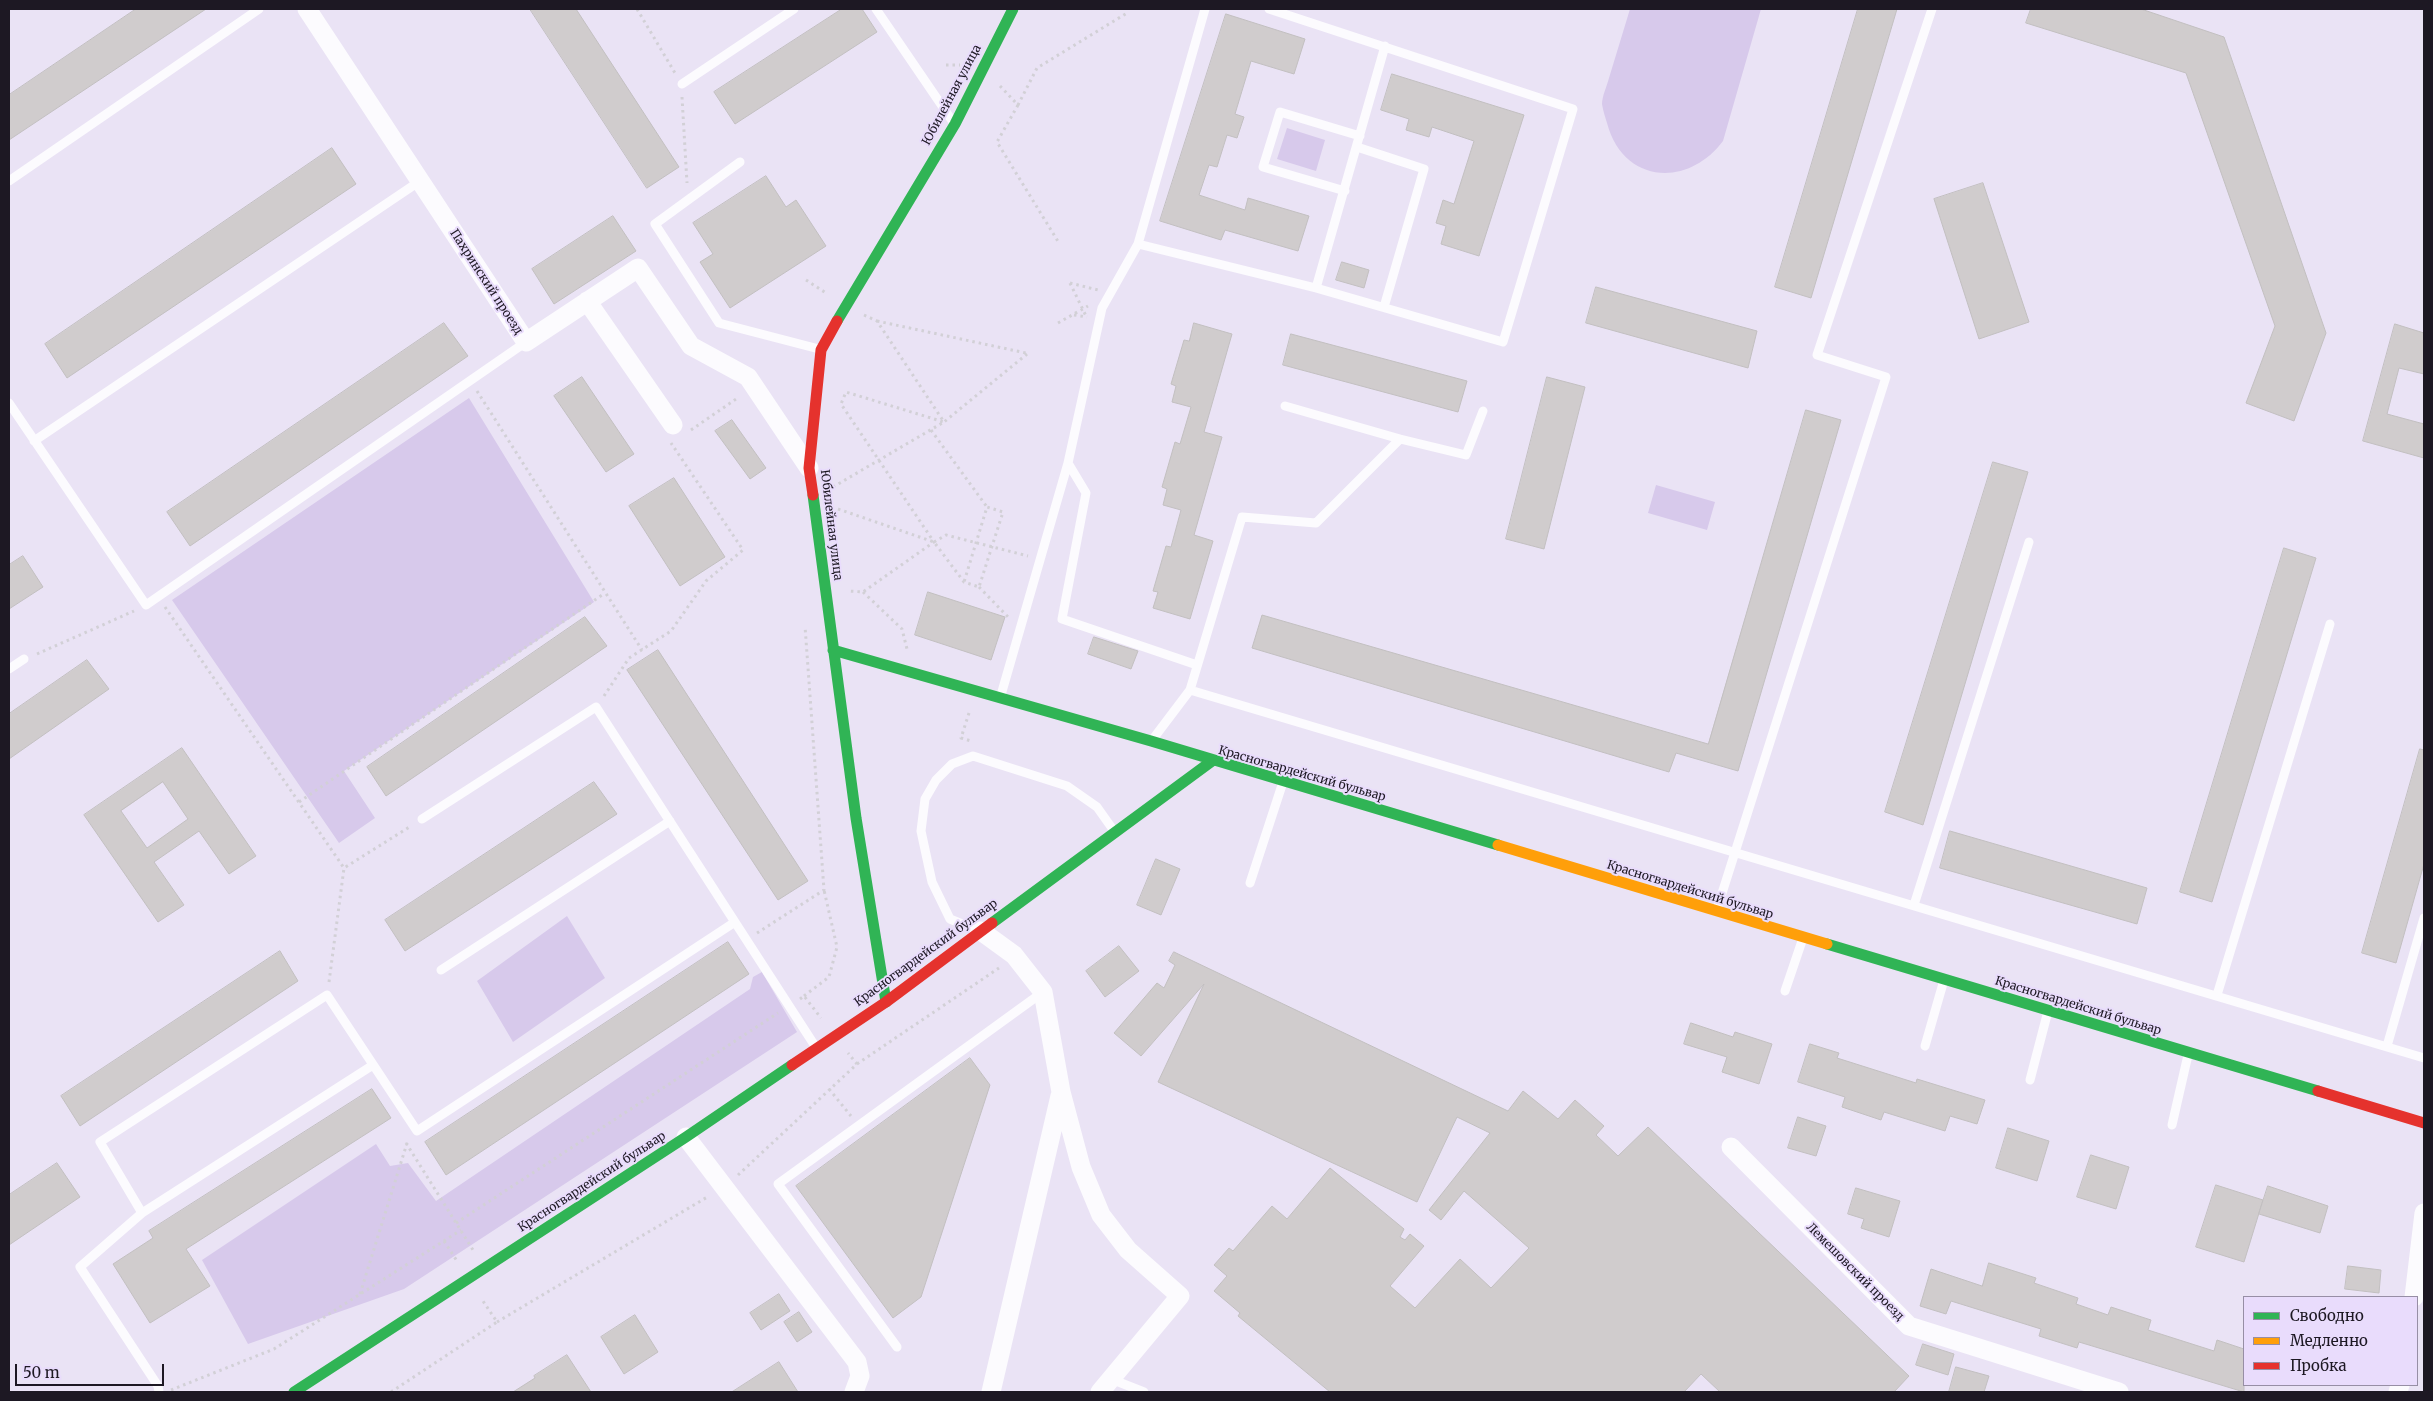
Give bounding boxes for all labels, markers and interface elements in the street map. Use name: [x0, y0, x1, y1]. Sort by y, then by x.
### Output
street label: Юбилейная улица: [919, 42, 985, 148]
street label: Пахринский проезд: [447, 227, 525, 337]
street label: Юбилейная улица: [817, 469, 845, 581]
street label: Красногвардейский бульвар: [1217, 743, 1387, 805]
street label: Красногвардейский бульвар: [1605, 858, 1775, 922]
street label: Красногвардейский бульвар: [852, 896, 1000, 1010]
street label: Красногвардейский бульвар: [1993, 974, 2163, 1038]
street label: Красногвардейский бульвар: [515, 1129, 669, 1235]
street label: Лемешовский проезд: [1803, 1220, 1907, 1324]
legend: [2243, 1296, 2418, 1386]
text: Свободно: [2290, 1306, 2364, 1325]
text: Медленно: [2290, 1331, 2368, 1350]
scale bar: [18, 1354, 166, 1386]
text: Пробка: [2290, 1356, 2347, 1375]
text: 50 m: [23, 1363, 60, 1382]

